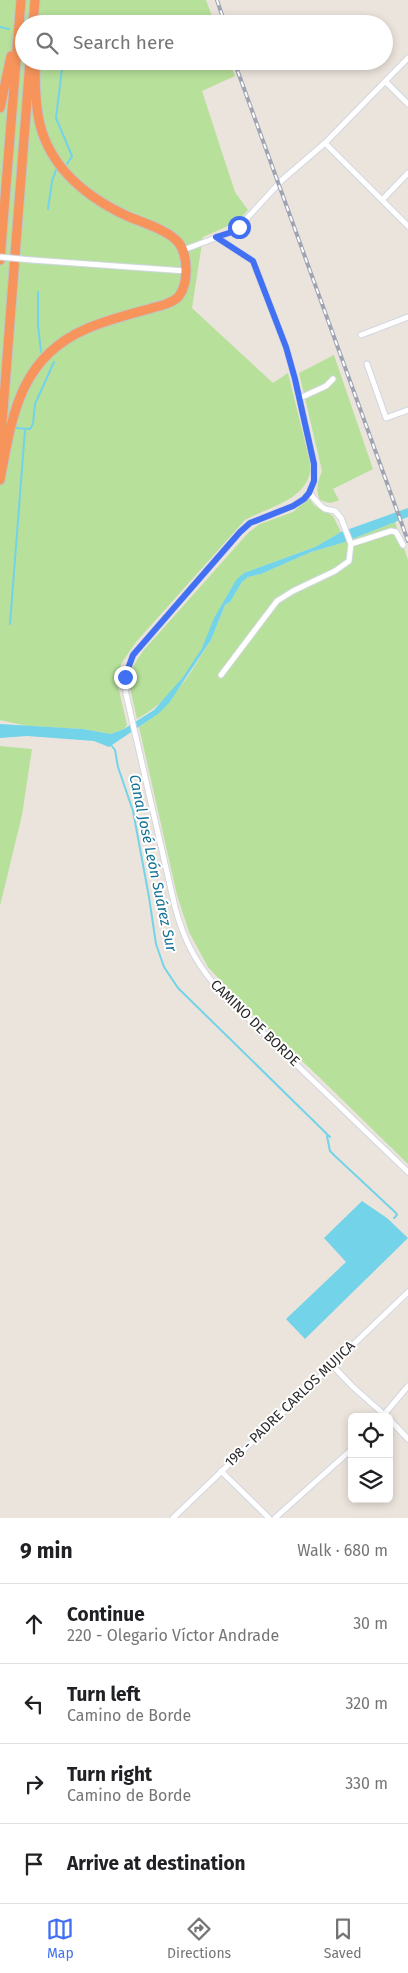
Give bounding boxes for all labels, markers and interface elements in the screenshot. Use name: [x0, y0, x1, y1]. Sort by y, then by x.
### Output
search box: [15, 15, 393, 70]
icon: search: [33, 29, 61, 57]
text: Search here: [73, 31, 174, 54]
route start: [228, 216, 251, 239]
route end: [114, 666, 137, 689]
water label: Canal José León Suárez Sur: [125, 773, 181, 954]
street label: CAMINO DE BORDE: [207, 976, 303, 1070]
street label: 198 - PADRE CARLOS MUJICA: [221, 1337, 359, 1471]
map controls: [348, 1413, 393, 1503]
button: locate: [348, 1413, 393, 1458]
button: layers: [348, 1458, 393, 1503]
text: 9 min: [20, 1538, 73, 1564]
text: Walk · 680 m: [297, 1541, 388, 1560]
text: Continue: [67, 1603, 145, 1626]
icon: ahead: [20, 1610, 48, 1638]
text: 30 m: [353, 1614, 388, 1633]
text: 220 - Olegario Víctor Andrade: [67, 1626, 279, 1645]
text: Turn left: [67, 1683, 141, 1706]
icon: left: [20, 1690, 48, 1718]
text: 320 m: [345, 1694, 388, 1713]
text: Camino de Borde: [67, 1706, 191, 1725]
text: Turn right: [67, 1763, 152, 1786]
icon: right: [20, 1770, 48, 1798]
text: 330 m: [345, 1774, 388, 1793]
text: Camino de Borde: [67, 1786, 191, 1805]
icon: arrive: [20, 1850, 48, 1878]
text: Arrive at destination: [67, 1852, 246, 1875]
tab: Map: [46, 1915, 74, 1962]
tab: Directions: [167, 1915, 231, 1962]
tab: Saved: [324, 1915, 362, 1962]

